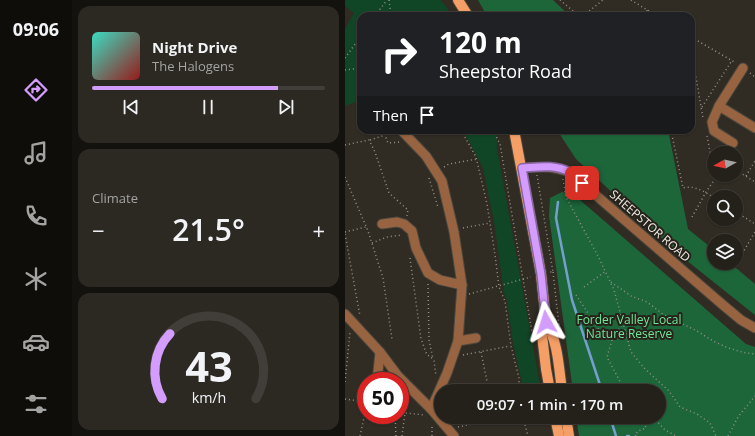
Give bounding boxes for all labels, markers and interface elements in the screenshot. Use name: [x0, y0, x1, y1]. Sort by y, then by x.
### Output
text: 09:06: [13, 17, 59, 41]
text: 120 m: [439, 23, 522, 61]
icon: right: [373, 28, 425, 80]
text: Night Drive: [152, 37, 237, 57]
text: The Halogens: [152, 57, 234, 75]
text: Sheepstor Road: [439, 59, 572, 83]
icon: directions: [22, 76, 50, 104]
icon: previous: [120, 96, 142, 118]
icon: pause: [197, 96, 219, 118]
icon: next: [275, 96, 297, 118]
icon: arrive: [416, 104, 438, 126]
text: Then: [373, 105, 408, 125]
icon: music: [22, 139, 50, 167]
north arrow: [707, 146, 743, 182]
map controls: [707, 146, 743, 270]
pin: [565, 166, 599, 200]
icon: arrive: [571, 172, 593, 194]
street label: SHEEPSTOR ROAD: [606, 186, 694, 266]
text: Climate: [92, 189, 138, 207]
button: search: [707, 190, 743, 226]
icon: phone: [22, 202, 50, 230]
text: 21.5°: [172, 209, 245, 250]
text: −: [92, 215, 105, 245]
text: +: [312, 215, 325, 245]
button: layers: [707, 234, 743, 270]
icon: climate: [22, 265, 50, 293]
position arrow: [525, 301, 567, 343]
park label: Forder Valley Local Nature Reserve: [576, 311, 682, 342]
icon: car: [22, 328, 50, 356]
text: 43: [185, 338, 232, 394]
speed limit sign: 50: [357, 372, 409, 424]
text: km/h: [191, 388, 226, 407]
icon: filters: [22, 390, 50, 418]
text: 09:07 · 1 min · 170 m: [477, 394, 623, 414]

